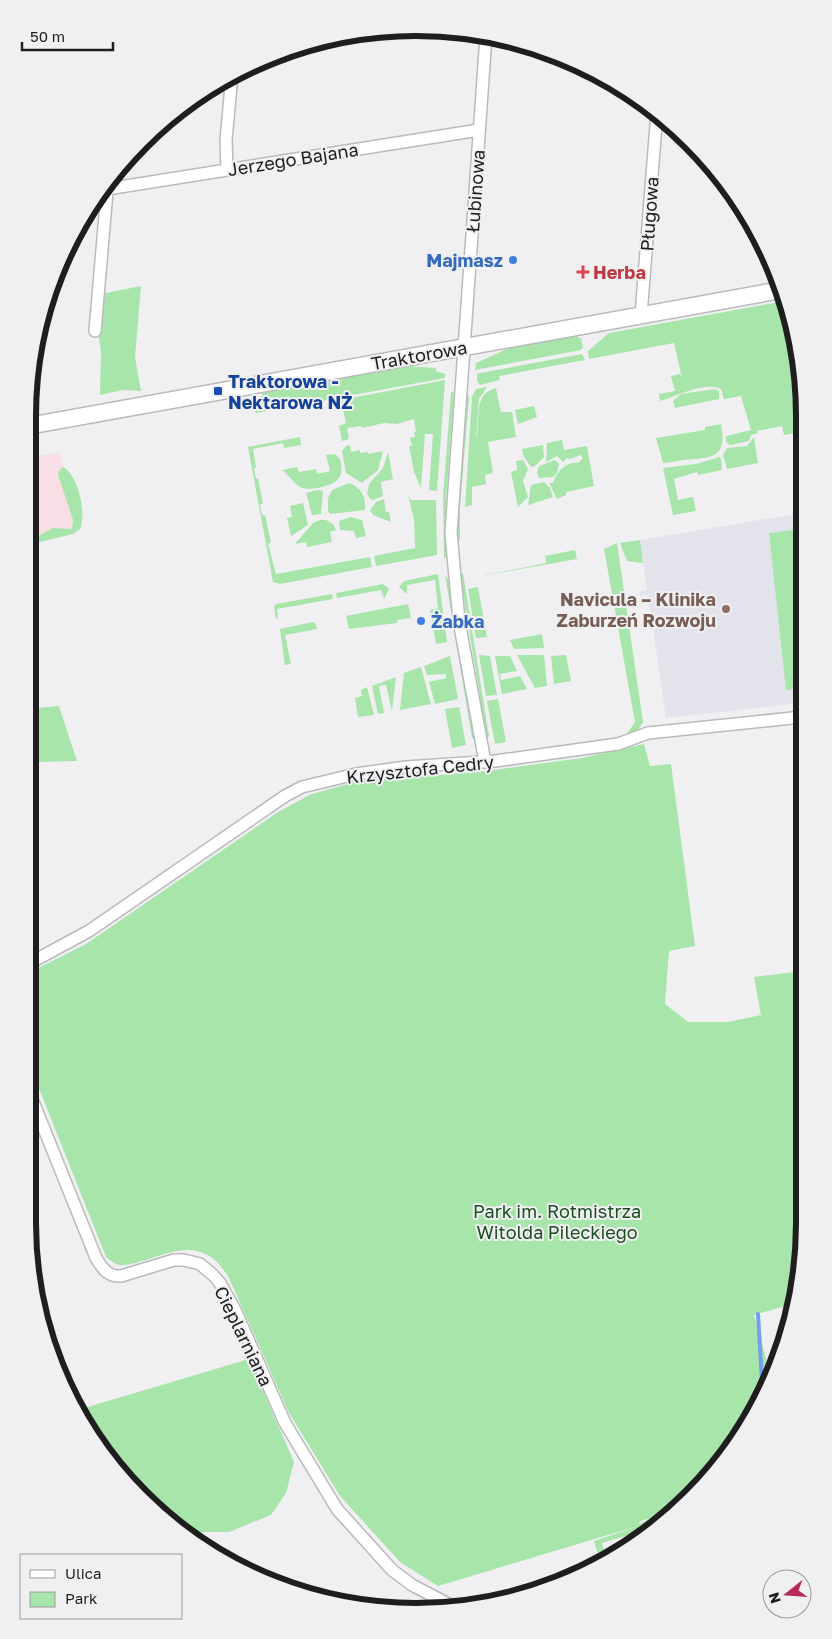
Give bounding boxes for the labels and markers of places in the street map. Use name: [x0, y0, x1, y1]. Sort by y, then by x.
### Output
place label: Majmasz: [426, 249, 503, 271]
marker: Majmasz: [507, 254, 519, 266]
place label: Herba: [593, 261, 646, 283]
marker: Herba: [577, 266, 589, 278]
place label: Traktorowa - Nektarowa NŻ: [228, 370, 353, 413]
marker: Traktorowa - Nektarowa NŻ: [212, 385, 224, 397]
place label: Navicula – Klinika Zaburzeń Rozwoju: [557, 588, 716, 631]
marker: Navicula – Klinika Zaburzeń Rozwoju: [720, 603, 732, 615]
place label: Żabka: [431, 610, 485, 632]
marker: Żabka: [415, 615, 427, 627]

